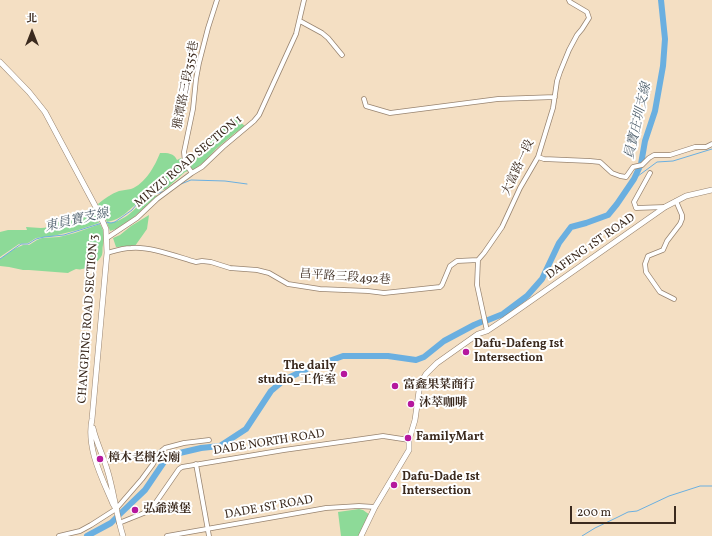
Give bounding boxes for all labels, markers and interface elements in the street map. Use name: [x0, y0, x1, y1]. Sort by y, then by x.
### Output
north arrow: [12, 12, 52, 52]
text: 北: [27, 12, 38, 27]
street label: 雅潭路三段355巷: [171, 40, 203, 130]
water label: 員寶庄圳支線: [623, 81, 655, 161]
street label: MINZU ROAD SECTION 1: [132, 113, 246, 211]
street label: 大富路一段: [500, 138, 538, 198]
water label: 東員寶支線: [44, 206, 110, 236]
street label: DAFENG 1ST ROAD: [544, 211, 638, 283]
street label: CHANGPING ROAD SECTION 3: [76, 234, 102, 404]
street label: 昌平路三段492巷: [299, 268, 391, 288]
place label: Dafu-Dafeng 1st Intersection: [474, 338, 564, 366]
marker: Dafu-Dafeng 1st Intersection: [461, 347, 471, 357]
place label: The daily studio_工作室: [258, 360, 336, 388]
marker: The daily studio_工作室: [339, 369, 349, 379]
place label: 富鑫果菜商行: [403, 379, 475, 393]
marker: 富鑫果菜商行: [390, 381, 400, 391]
place label: 沐萃咖啡: [419, 397, 467, 411]
marker: 沐萃咖啡: [406, 399, 416, 409]
street label: DADE NORTH ROAD: [212, 427, 326, 459]
place label: FamilyMart: [416, 431, 484, 445]
marker: FamilyMart: [403, 433, 413, 443]
place label: 樟木老樹公廟: [108, 452, 180, 466]
marker: 樟木老樹公廟: [95, 454, 105, 464]
place label: Dafu-Dade 1st Intersection: [402, 471, 480, 499]
marker: Dafu-Dade 1st Intersection: [389, 480, 399, 490]
street label: DADE 1ST ROAD: [224, 493, 314, 523]
scale bar: [572, 498, 678, 524]
place label: 弘爺漢堡: [143, 503, 191, 517]
marker: 弘爺漢堡: [130, 505, 140, 515]
text: 200 m: [577, 505, 611, 521]

